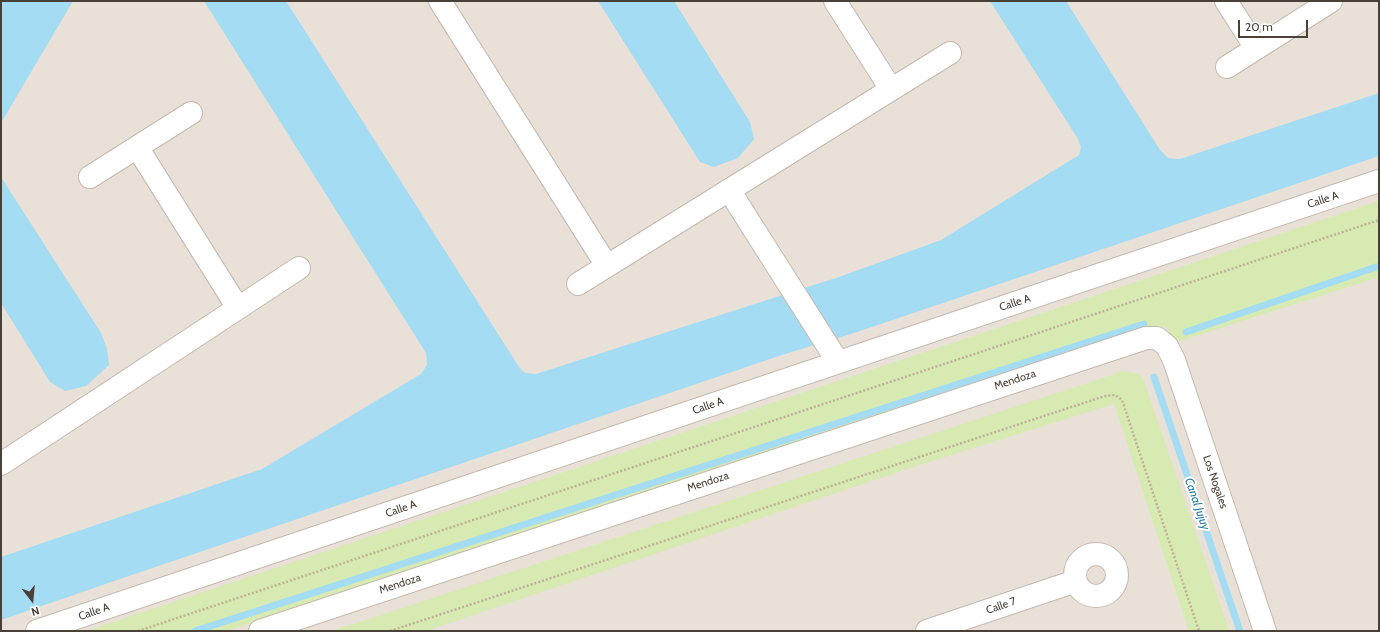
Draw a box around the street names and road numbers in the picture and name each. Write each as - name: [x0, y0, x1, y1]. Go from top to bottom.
- street label: Calle A: [1306, 189, 1340, 211]
- street label: Calle A: [998, 292, 1032, 314]
- street label: Mendoza: [992, 367, 1038, 393]
- street label: Calle A: [691, 395, 725, 417]
- street label: Los Nogales: [1200, 454, 1230, 510]
- street label: Mendoza: [685, 469, 731, 495]
- street label: Calle A: [384, 498, 418, 520]
- street label: Mendoza: [377, 571, 423, 597]
- street label: Calle 7: [984, 595, 1018, 617]
- street label: Calle A: [77, 601, 111, 623]

